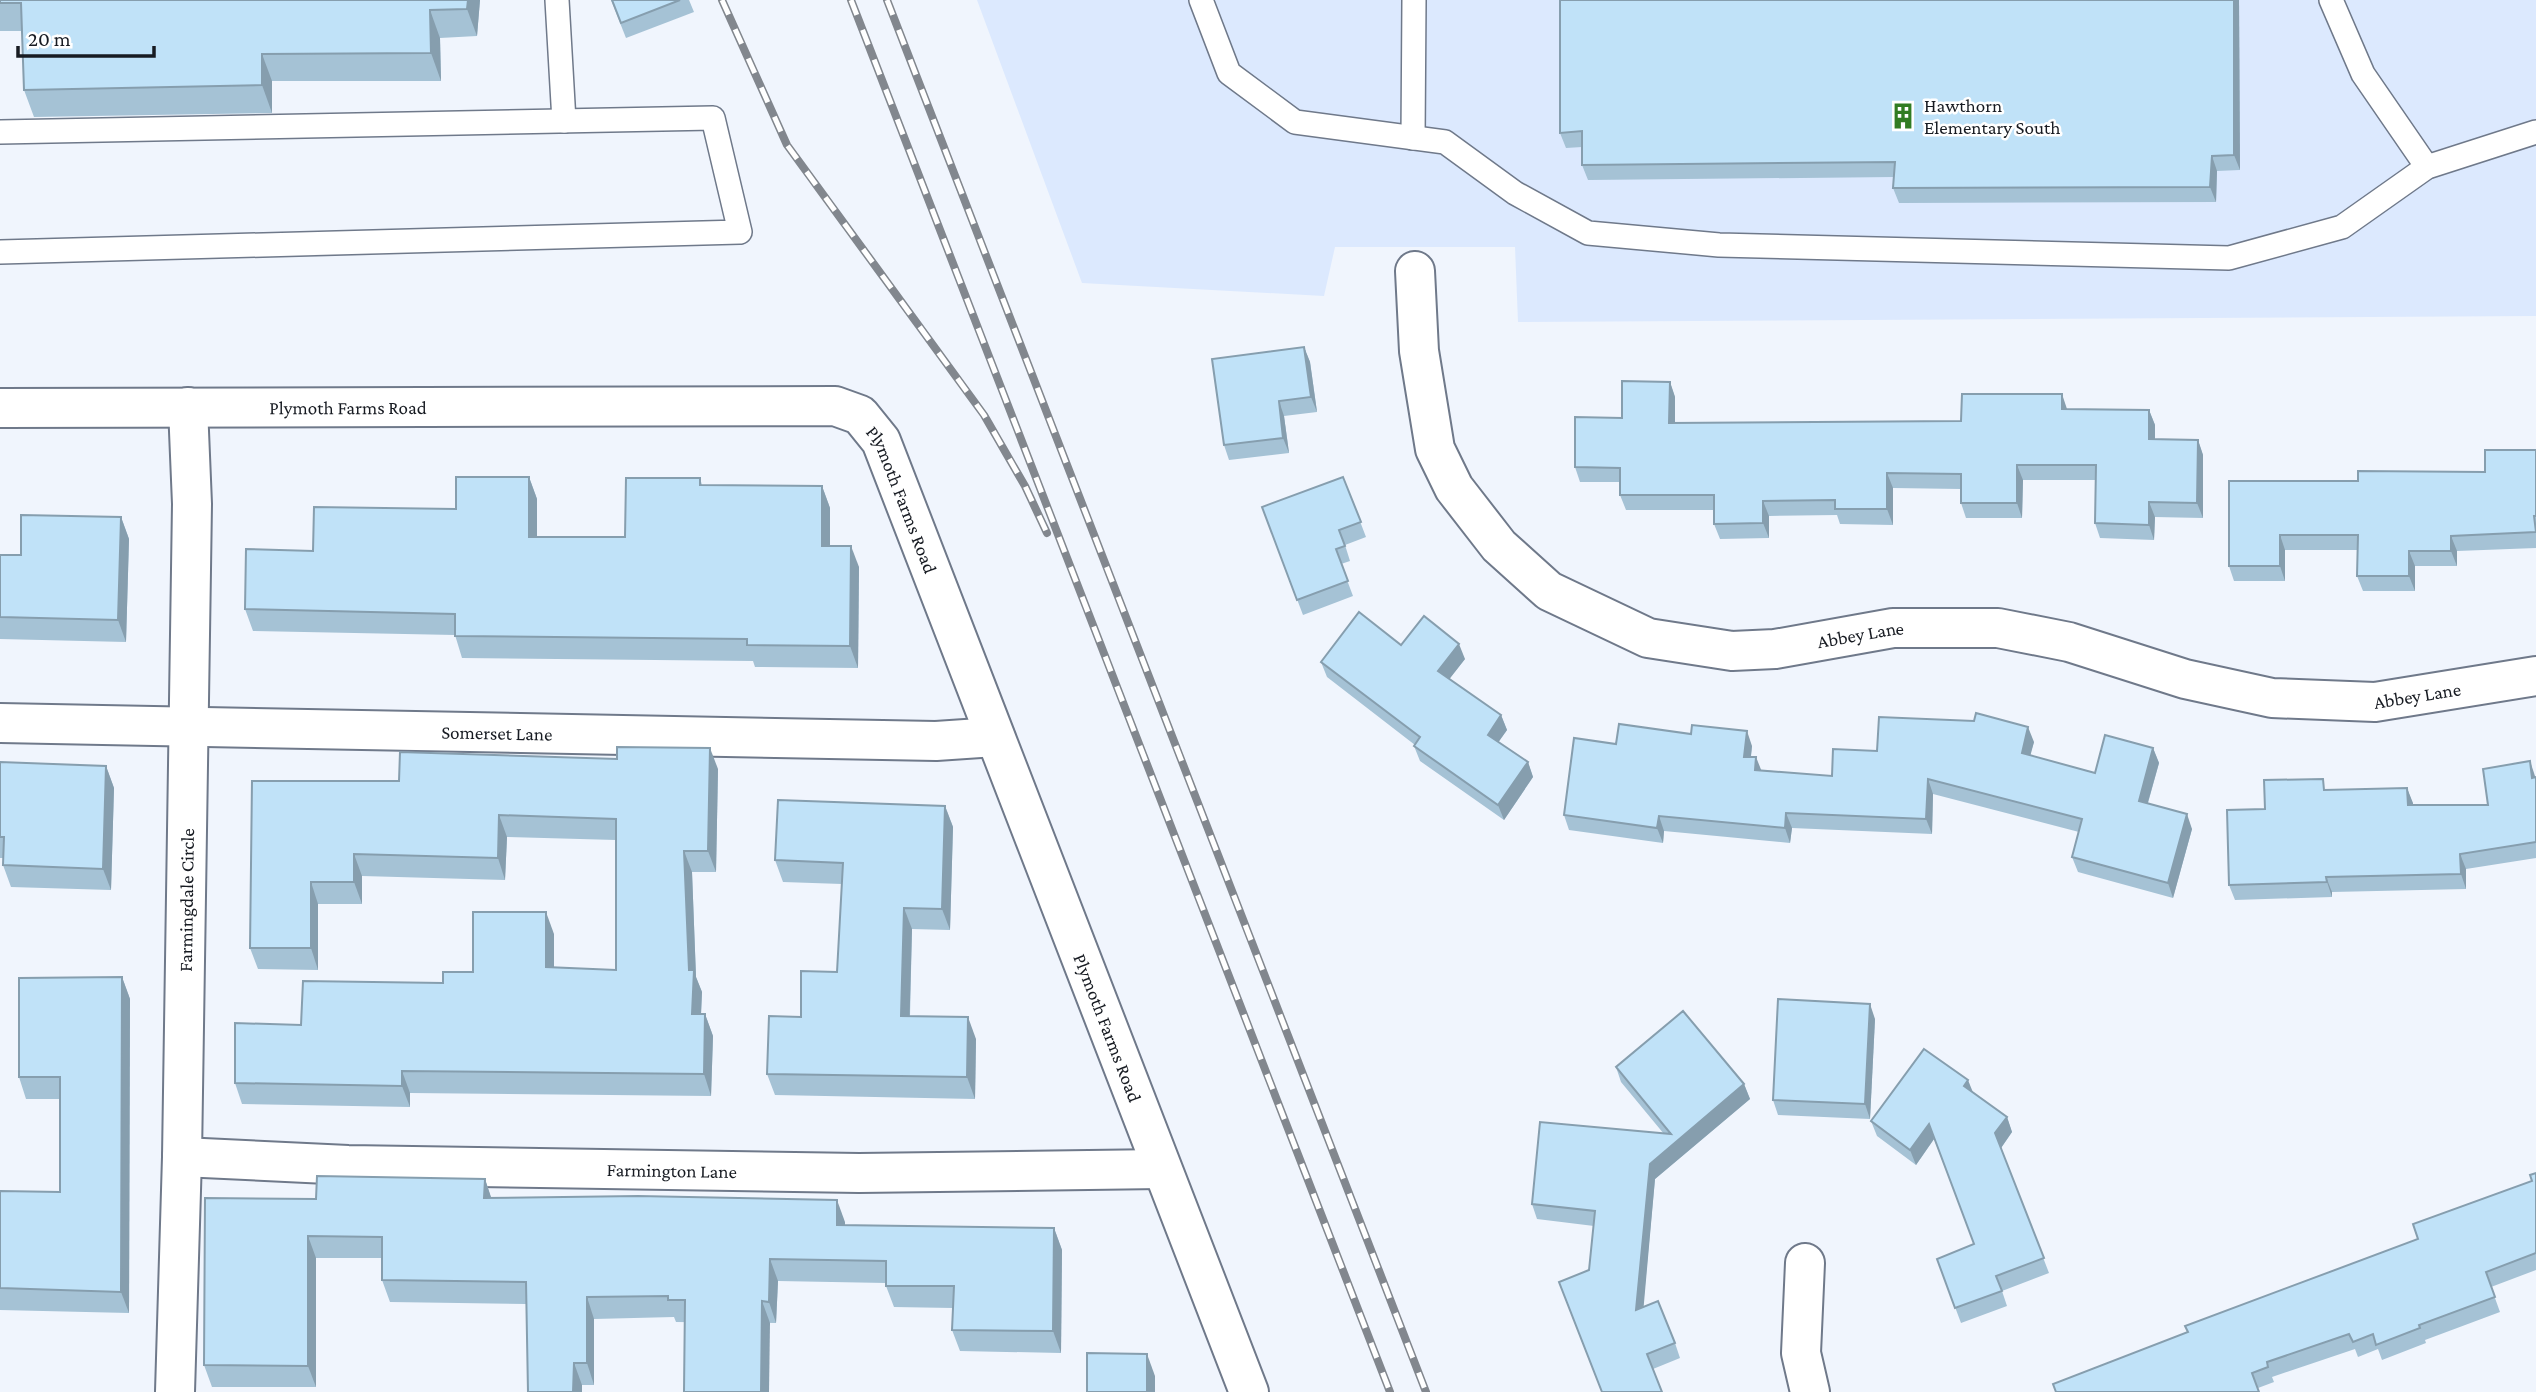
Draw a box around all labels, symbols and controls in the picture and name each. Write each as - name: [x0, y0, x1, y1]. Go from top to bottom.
- scale bar: [18, 14, 154, 58]
- text: 20 m: [28, 27, 71, 51]
- place label: Hawthorn Elementary South: [1924, 95, 2060, 138]
- building icon: Hawthorn Elementary South: [1888, 101, 1918, 131]
- street label: Plymoth Farms Road: [269, 397, 427, 418]
- street label: Plymoth Farms Road: [862, 422, 941, 576]
- street label: Abbey Lane: [1816, 618, 1904, 652]
- street label: Abbey Lane: [2372, 678, 2462, 713]
- street label: Somerset Lane: [441, 721, 553, 745]
- street label: Farmingdale Circle: [175, 828, 198, 972]
- street label: Plymoth Farms Road: [1069, 951, 1146, 1105]
- street label: Farmington Lane: [606, 1159, 737, 1182]

